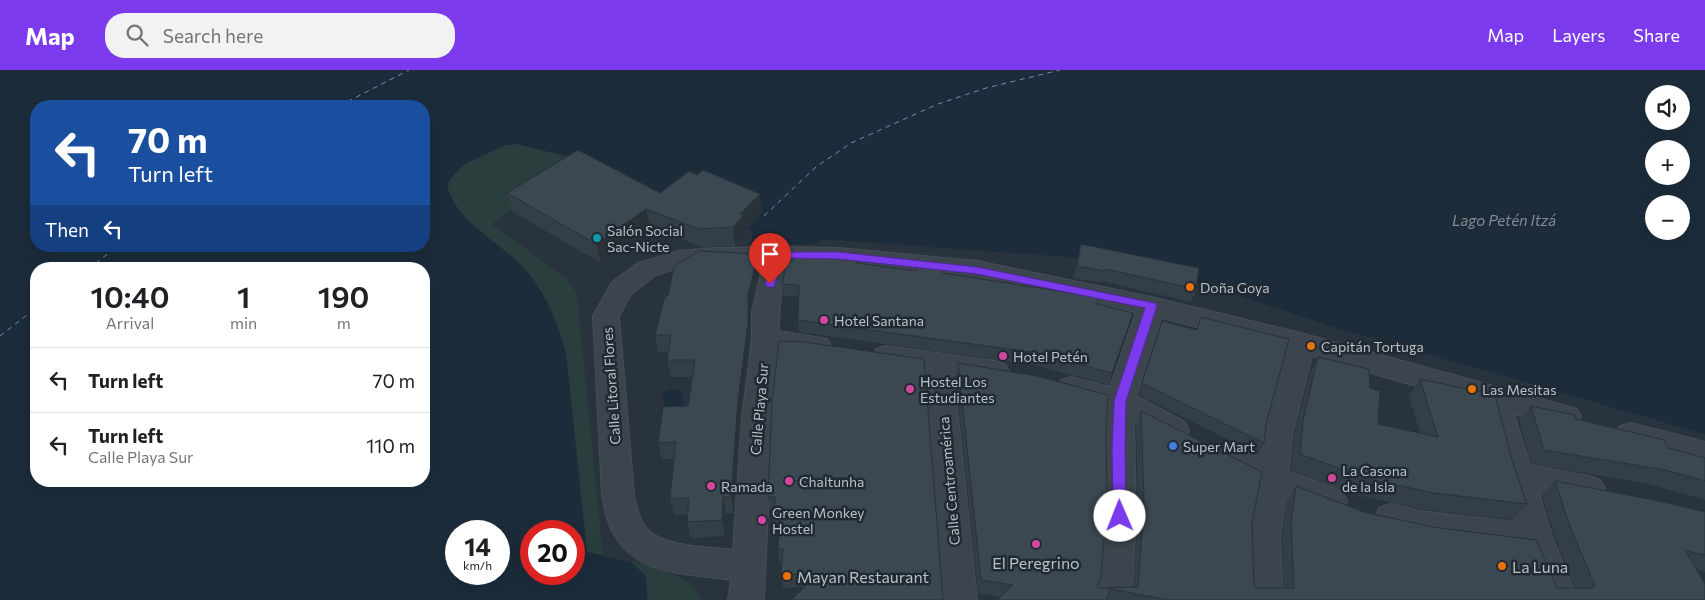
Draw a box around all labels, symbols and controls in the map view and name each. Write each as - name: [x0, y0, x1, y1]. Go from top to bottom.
- search box: [105, 13, 455, 58]
- text: Map: [25, 21, 75, 50]
- icon: search: [123, 21, 151, 49]
- text: Search here: [163, 24, 263, 47]
- text: Map: [1487, 24, 1524, 46]
- text: Layers: [1552, 24, 1605, 46]
- text: Share: [1633, 24, 1680, 46]
- map controls: [1645, 85, 1690, 240]
- button: sound: [1645, 85, 1690, 130]
- text: 70 m: [128, 117, 208, 160]
- icon: left: [45, 120, 110, 185]
- button: +: [1645, 140, 1690, 185]
- text: Turn left: [128, 160, 213, 187]
- button: −: [1645, 195, 1690, 240]
- water label: Lago Petén Itzá: [1452, 211, 1556, 229]
- icon: left: [99, 215, 127, 243]
- text: Then: [45, 218, 89, 241]
- place label: Salón Social Sac-Nicte: [607, 222, 683, 255]
- marker: Salón Social Sac-Nicte: [591, 232, 603, 244]
- pin: [749, 233, 791, 284]
- icon: arrive: [756, 240, 784, 268]
- text: 10:40: [91, 277, 169, 314]
- text: 1: [237, 277, 250, 314]
- text: 190: [318, 277, 369, 314]
- place label: Doña Goya: [1200, 279, 1270, 296]
- marker: Doña Goya: [1184, 281, 1196, 293]
- place label: Hotel Santana: [834, 312, 924, 329]
- text: Arrival: [106, 313, 154, 332]
- text: min: [230, 313, 257, 332]
- text: m: [337, 313, 351, 332]
- marker: Hotel Santana: [818, 314, 830, 326]
- street label: Calle Litoral Flores: [598, 327, 624, 445]
- place label: Capitán Tortuga: [1321, 338, 1424, 355]
- marker: Capitán Tortuga: [1305, 340, 1317, 352]
- place label: Hotel Petén: [1013, 348, 1088, 365]
- marker: Hotel Petén: [997, 350, 1009, 362]
- street label: Calle Playa Sur: [747, 362, 772, 456]
- icon: left: [45, 366, 73, 394]
- text: Turn left: [88, 369, 163, 392]
- text: 70 m: [372, 369, 415, 392]
- place label: Hostel Los Estudiantes: [920, 373, 995, 406]
- place label: Las Mesitas: [1482, 381, 1557, 398]
- marker: Hostel Los Estudiantes: [904, 383, 916, 395]
- marker: Las Mesitas: [1466, 383, 1478, 395]
- street label: Calle Centroamérica: [935, 416, 963, 546]
- text: Turn left: [88, 424, 163, 447]
- icon: left: [45, 431, 73, 459]
- text: 110 m: [366, 434, 415, 457]
- place label: Super Mart: [1183, 438, 1255, 455]
- marker: Super Mart: [1167, 440, 1179, 452]
- text: Calle Playa Sur: [88, 447, 194, 466]
- place label: La Casona de la Isla: [1342, 462, 1407, 495]
- marker: La Casona de la Isla: [1326, 472, 1338, 484]
- place label: Chaltunha: [799, 473, 864, 490]
- marker: Chaltunha: [783, 475, 795, 487]
- place label: Ramada: [721, 478, 773, 495]
- marker: Ramada: [705, 480, 717, 492]
- position arrow: [1093, 489, 1145, 541]
- place label: Green Monkey Hostel: [772, 504, 865, 537]
- marker: Green Monkey Hostel: [756, 514, 768, 526]
- speed limit sign: 20: [520, 520, 585, 585]
- text: 14: [464, 531, 491, 561]
- marker: El Peregrino: [1030, 538, 1042, 550]
- place label: El Peregrino: [992, 553, 1080, 572]
- place label: La Luna: [1512, 557, 1568, 576]
- text: km/h: [463, 558, 492, 572]
- marker: La Luna: [1496, 560, 1508, 572]
- place label: Mayan Restaurant: [797, 567, 930, 586]
- marker: Mayan Restaurant: [781, 570, 793, 582]

